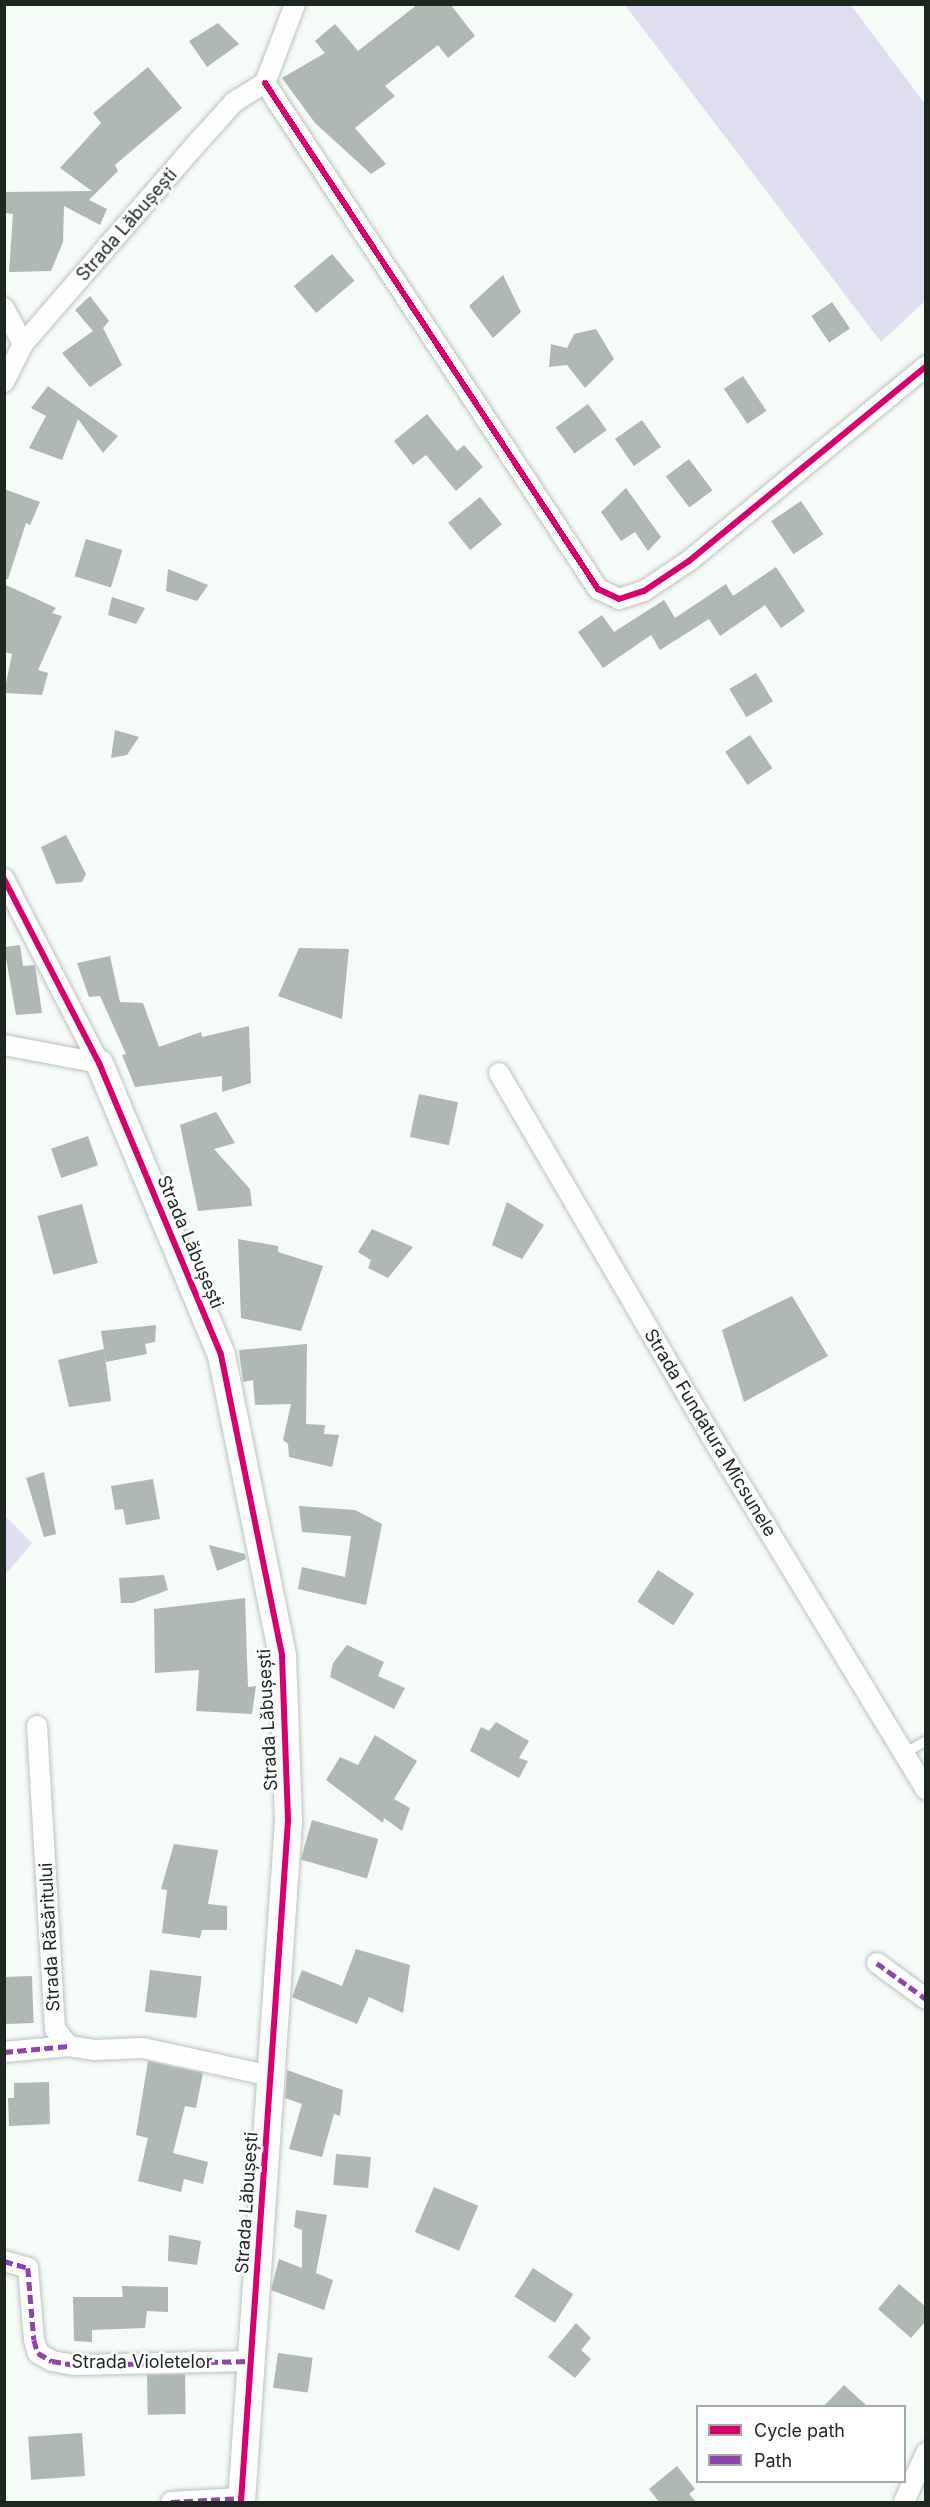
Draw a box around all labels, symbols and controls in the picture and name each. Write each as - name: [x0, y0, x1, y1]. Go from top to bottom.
- street label: Strada Lăbușești: [72, 164, 182, 286]
- street label: Strada Lăbușești: [152, 1172, 228, 1312]
- street label: Strada Fundatura Micsunele: [639, 1325, 781, 1541]
- street label: Strada Lăbușești: [253, 1648, 283, 1792]
- street label: Strada Răsăritului: [35, 1862, 65, 2012]
- street label: Strada Lăbușești: [231, 2131, 263, 2275]
- street label: Strada Violetelor: [71, 2351, 213, 2373]
- legend: [696, 2405, 906, 2483]
- text: Cycle path: [754, 2420, 845, 2441]
- text: Path: [754, 2450, 792, 2471]

